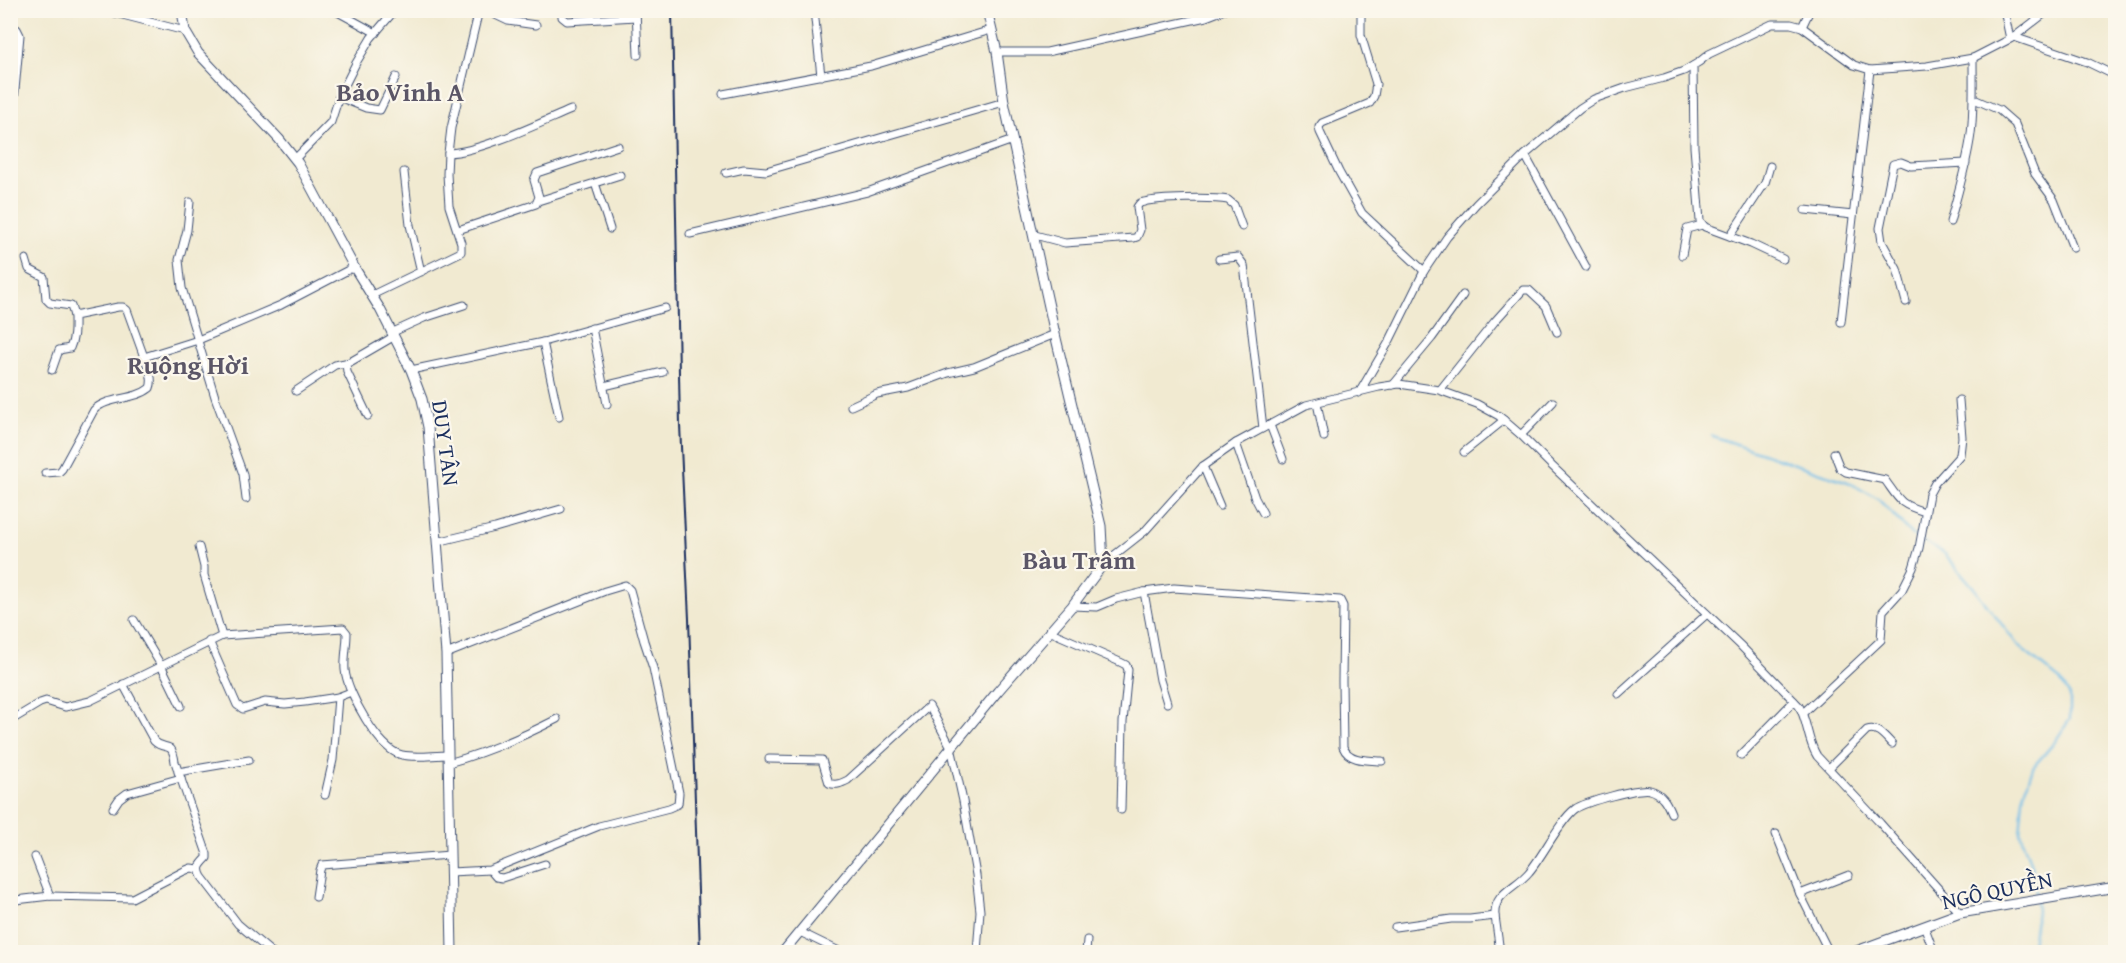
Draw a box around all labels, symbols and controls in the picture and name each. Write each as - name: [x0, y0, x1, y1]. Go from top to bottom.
- district label: Bảo Vinh A: [336, 72, 464, 111]
- district label: Ruộng Hời: [127, 345, 249, 384]
- street label: DUY TÂN: [424, 398, 468, 488]
- district label: Bàu Trâm: [1023, 540, 1136, 579]
- street label: NGÔ QUYỀN: [1939, 863, 2055, 917]

